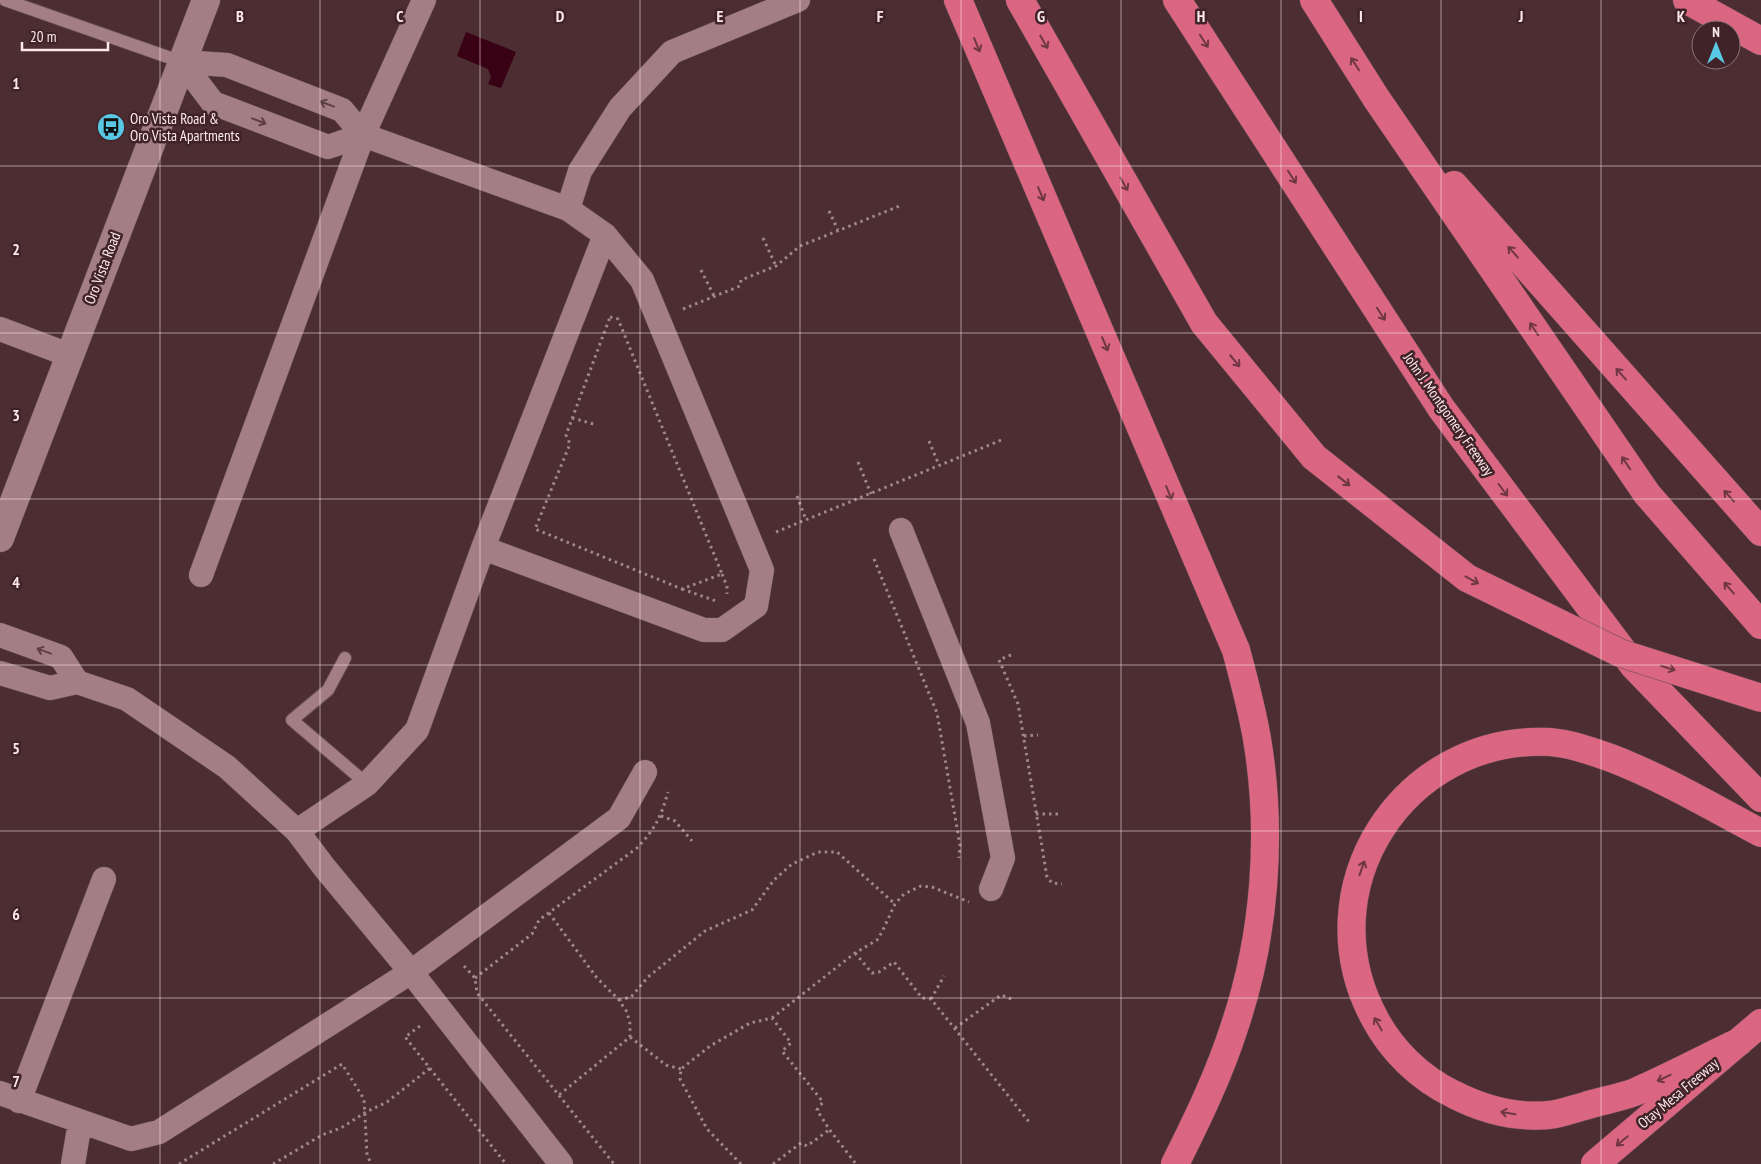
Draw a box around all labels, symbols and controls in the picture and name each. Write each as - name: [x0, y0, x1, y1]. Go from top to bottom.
- text: B: [236, 6, 244, 26]
- text: C: [396, 6, 404, 26]
- text: D: [556, 6, 565, 26]
- text: E: [717, 6, 724, 26]
- text: F: [877, 6, 884, 26]
- text: G: [1037, 6, 1045, 26]
- text: H: [1197, 6, 1205, 26]
- text: I: [1359, 6, 1363, 26]
- text: J: [1518, 6, 1523, 26]
- text: K: [1677, 6, 1686, 26]
- scale bar: [22, 20, 109, 52]
- north arrow: [1691, 20, 1741, 70]
- text: N: [1712, 23, 1720, 41]
- text: 20 m: [30, 27, 56, 46]
- one-way arrow: [1198, 34, 1209, 48]
- one-way arrow: [1039, 35, 1049, 50]
- one-way arrow: [973, 37, 983, 52]
- one-way arrow: [1350, 57, 1360, 71]
- text: 1: [12, 73, 20, 93]
- one-way arrow: [320, 99, 335, 108]
- place label: Oro Vista Road & Oro Vista Apartments: [130, 109, 240, 145]
- bus stop icon: Oro Vista Road & Oro Vista Apartments: [96, 112, 126, 142]
- one-way arrow: [251, 117, 267, 126]
- one-way arrow: [1287, 170, 1297, 184]
- one-way arrow: [1120, 176, 1130, 190]
- one-way arrow: [1037, 186, 1047, 201]
- street label: Oro Vista Road: [80, 229, 124, 307]
- text: 2: [12, 239, 20, 259]
- one-way arrow: [1508, 246, 1519, 259]
- one-way arrow: [1376, 306, 1386, 320]
- one-way arrow: [1529, 322, 1539, 336]
- one-way arrow: [1101, 336, 1111, 351]
- street label: John J. Montgomery Freeway: [1399, 348, 1499, 480]
- one-way arrow: [1229, 354, 1240, 367]
- one-way arrow: [1615, 368, 1627, 381]
- text: 3: [12, 405, 20, 425]
- one-way arrow: [1621, 456, 1631, 470]
- one-way arrow: [1337, 475, 1350, 486]
- one-way arrow: [1498, 483, 1508, 497]
- one-way arrow: [1165, 485, 1175, 500]
- one-way arrow: [1723, 489, 1734, 502]
- text: 4: [12, 572, 20, 592]
- one-way arrow: [1464, 576, 1479, 585]
- one-way arrow: [1723, 582, 1735, 595]
- one-way arrow: [37, 646, 53, 655]
- one-way arrow: [1659, 664, 1675, 673]
- text: 5: [12, 738, 20, 758]
- one-way arrow: [1358, 861, 1367, 876]
- text: 6: [12, 904, 20, 924]
- one-way arrow: [1373, 1017, 1383, 1032]
- street label: Otay Mesa Freeway: [1634, 1053, 1723, 1132]
- text: 7: [12, 1071, 20, 1091]
- one-way arrow: [1657, 1074, 1672, 1083]
- one-way arrow: [1500, 1107, 1516, 1117]
- one-way arrow: [1616, 1135, 1629, 1146]

